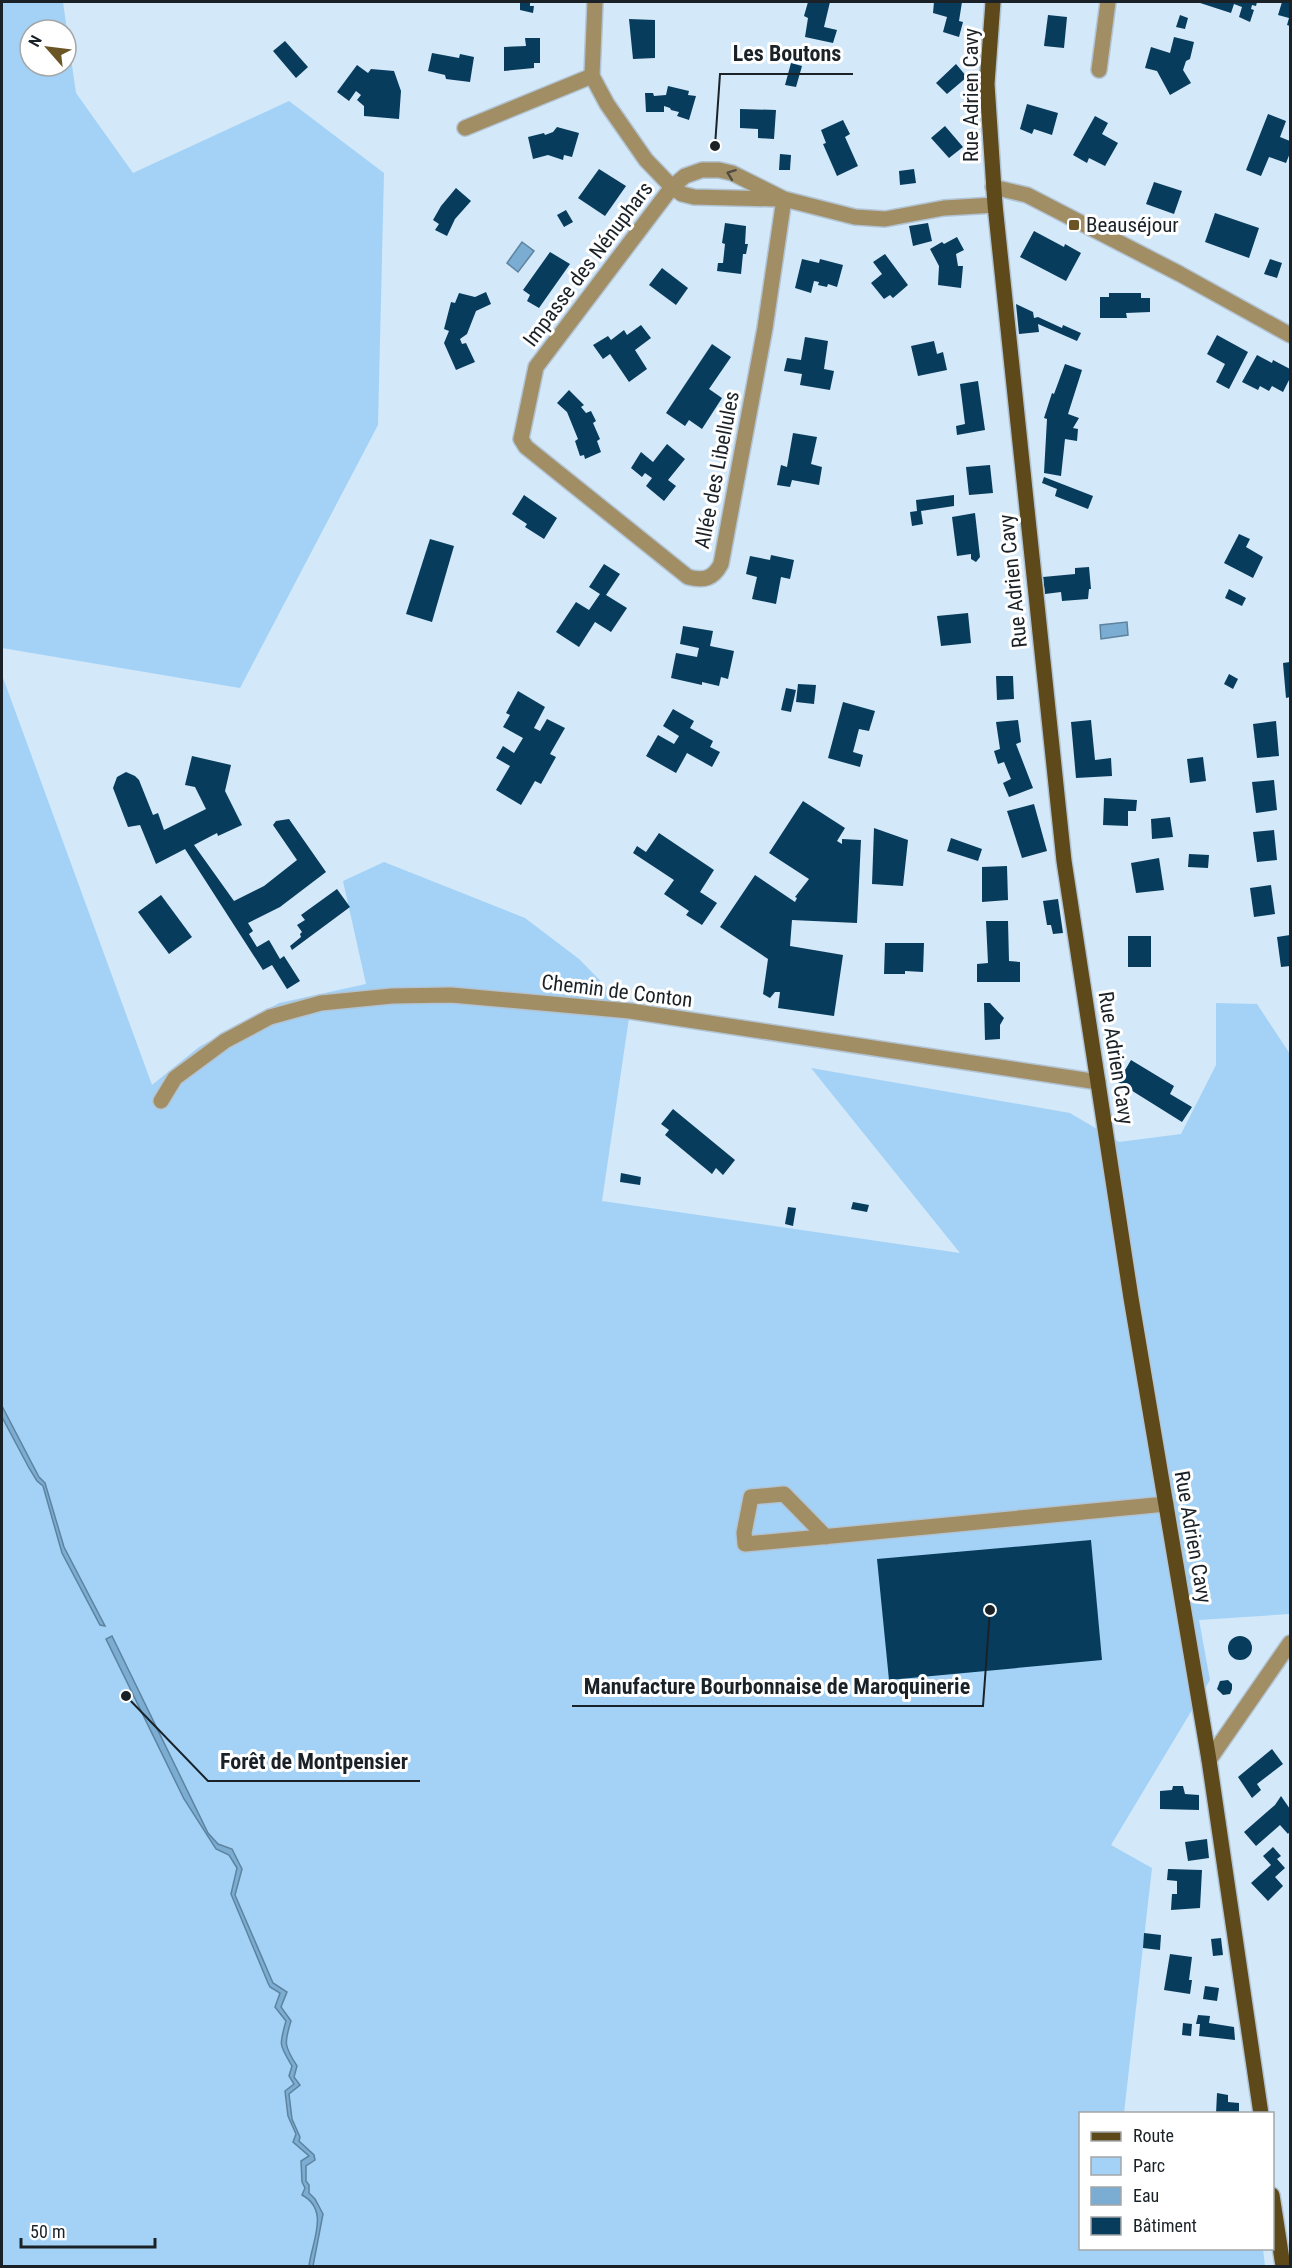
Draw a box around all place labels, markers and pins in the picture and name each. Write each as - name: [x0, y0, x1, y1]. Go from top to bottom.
- callout: Les Boutons: [720, 34, 853, 74]
- place label: Beauséjour: [1086, 213, 1179, 237]
- marker: Beauséjour: [1067, 218, 1081, 232]
- callout: Manufacture Bourbonnaise de Maroquinerie: [572, 1666, 983, 1706]
- callout: Forêt de Montpensier: [208, 1741, 420, 1781]

